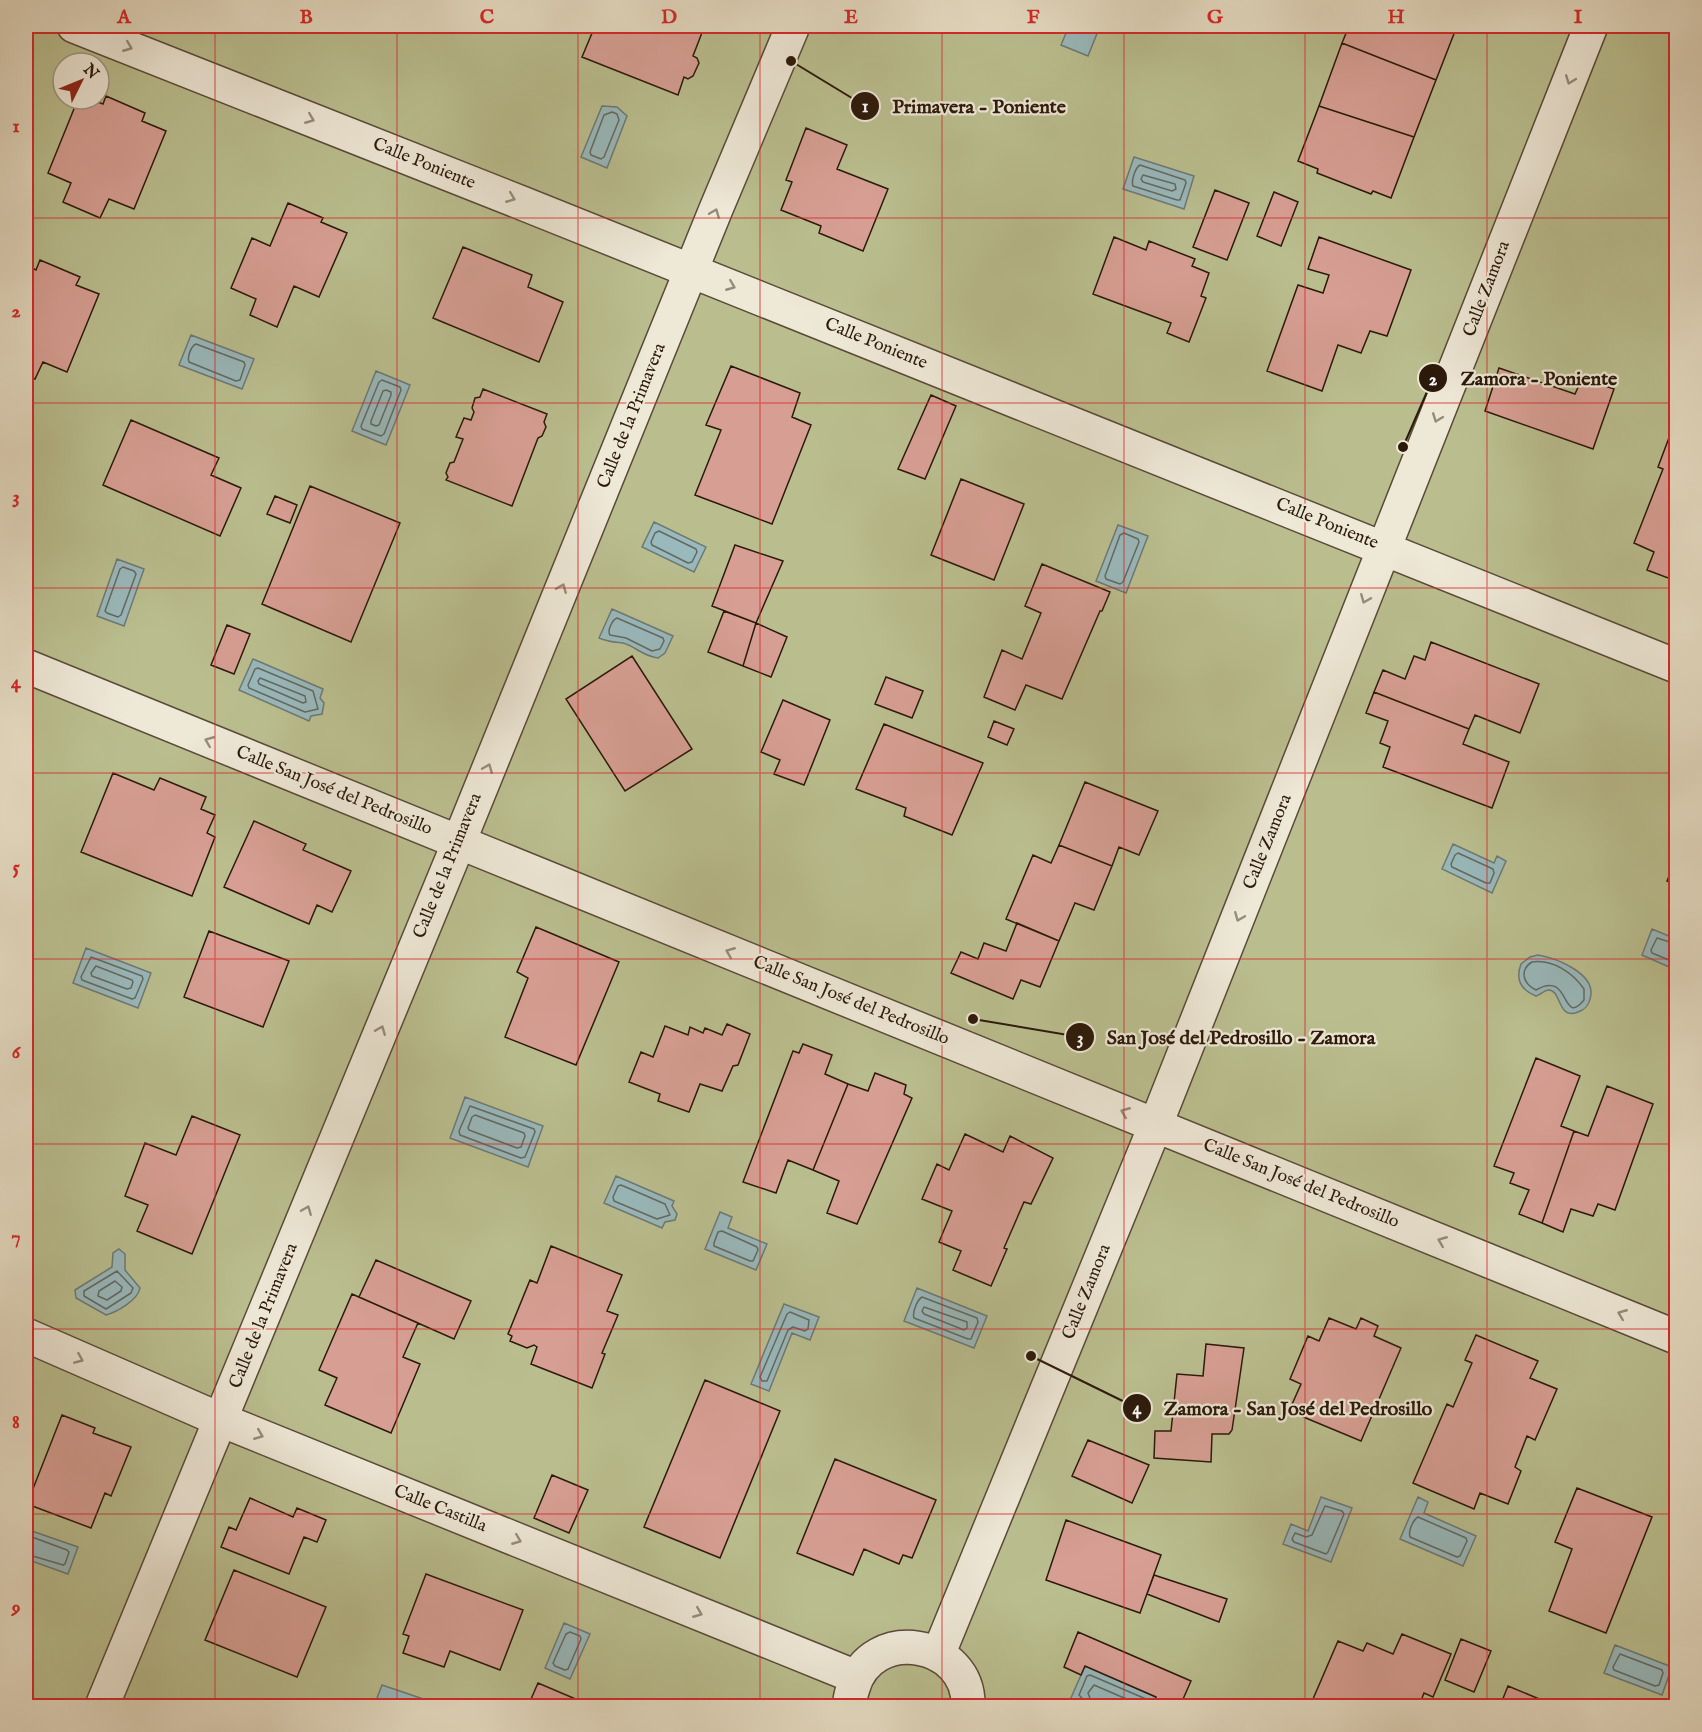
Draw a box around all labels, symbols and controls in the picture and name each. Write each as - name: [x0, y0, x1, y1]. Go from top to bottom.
- text: A: [116, 5, 132, 30]
- text: B: [299, 5, 313, 30]
- text: C: [480, 5, 494, 30]
- text: D: [661, 5, 677, 30]
- text: E: [844, 5, 858, 30]
- text: F: [1027, 5, 1040, 30]
- text: G: [1207, 5, 1224, 30]
- text: H: [1387, 5, 1405, 30]
- text: I: [1574, 5, 1583, 30]
- one-way arrow: [122, 40, 133, 52]
- north arrow: [51, 51, 111, 111]
- text: N: [78, 60, 103, 84]
- one-way arrow: [1564, 74, 1577, 85]
- callout: Primavera - Poniente: [850, 87, 1077, 125]
- text: Primavera - Poniente: [892, 95, 1067, 120]
- text: 1: [862, 96, 869, 119]
- one-way arrow: [303, 112, 314, 124]
- text: 1: [12, 114, 20, 139]
- street label: Calle Poniente: [369, 133, 479, 195]
- one-way arrow: [504, 191, 515, 203]
- one-way arrow: [708, 208, 720, 219]
- street label: Calle Zamora: [1458, 238, 1516, 340]
- one-way arrow: [725, 279, 736, 291]
- text: 2: [11, 299, 21, 324]
- street label: Calle Poniente: [821, 313, 931, 375]
- street label: Calle de la Primavera: [592, 340, 672, 492]
- callout: Zamora - Poniente: [1418, 359, 1629, 397]
- text: Zamora - Poniente: [1461, 367, 1618, 392]
- text: 2: [1429, 369, 1438, 392]
- one-way arrow: [1432, 412, 1444, 423]
- text: 3: [12, 485, 20, 510]
- street label: Calle Poniente: [1272, 493, 1382, 555]
- one-way arrow: [555, 583, 567, 594]
- one-way arrow: [1360, 593, 1372, 604]
- text: 4: [11, 670, 22, 695]
- one-way arrow: [205, 736, 216, 748]
- street label: Calle San José del Pedrosillo: [232, 741, 436, 841]
- one-way arrow: [481, 764, 493, 775]
- street label: Calle de la Primavera: [408, 790, 488, 942]
- street label: Calle Zamora: [1238, 791, 1298, 893]
- text: 5: [12, 855, 20, 880]
- one-way arrow: [1233, 911, 1246, 922]
- one-way arrow: [725, 947, 736, 959]
- street label: Calle San José del Pedrosillo: [749, 951, 953, 1051]
- callout: San José del Pedrosillo - Zamora: [1065, 1018, 1387, 1056]
- one-way arrow: [374, 1025, 386, 1036]
- text: San José del Pedrosillo - Zamora: [1107, 1026, 1376, 1051]
- text: 3: [1077, 1028, 1083, 1051]
- text: 6: [12, 1040, 22, 1065]
- one-way arrow: [1120, 1106, 1131, 1119]
- street label: Calle San José del Pedrosillo: [1199, 1134, 1403, 1234]
- one-way arrow: [300, 1206, 312, 1217]
- text: 7: [11, 1225, 21, 1250]
- one-way arrow: [1437, 1236, 1448, 1248]
- street label: Calle de la Primavera: [224, 1240, 304, 1392]
- street label: Calle Zamora: [1057, 1241, 1117, 1343]
- one-way arrow: [1618, 1309, 1628, 1322]
- one-way arrow: [73, 1351, 84, 1363]
- callout: Zamora - San José del Pedrosillo: [1122, 1389, 1445, 1427]
- text: Zamora - San José del Pedrosillo: [1164, 1397, 1433, 1422]
- text: 4: [1133, 1398, 1143, 1421]
- text: 8: [12, 1410, 20, 1435]
- one-way arrow: [252, 1428, 263, 1440]
- street label: Calle Castilla: [390, 1480, 490, 1538]
- one-way arrow: [511, 1533, 522, 1545]
- text: 9: [11, 1595, 21, 1620]
- one-way arrow: [692, 1606, 703, 1618]

